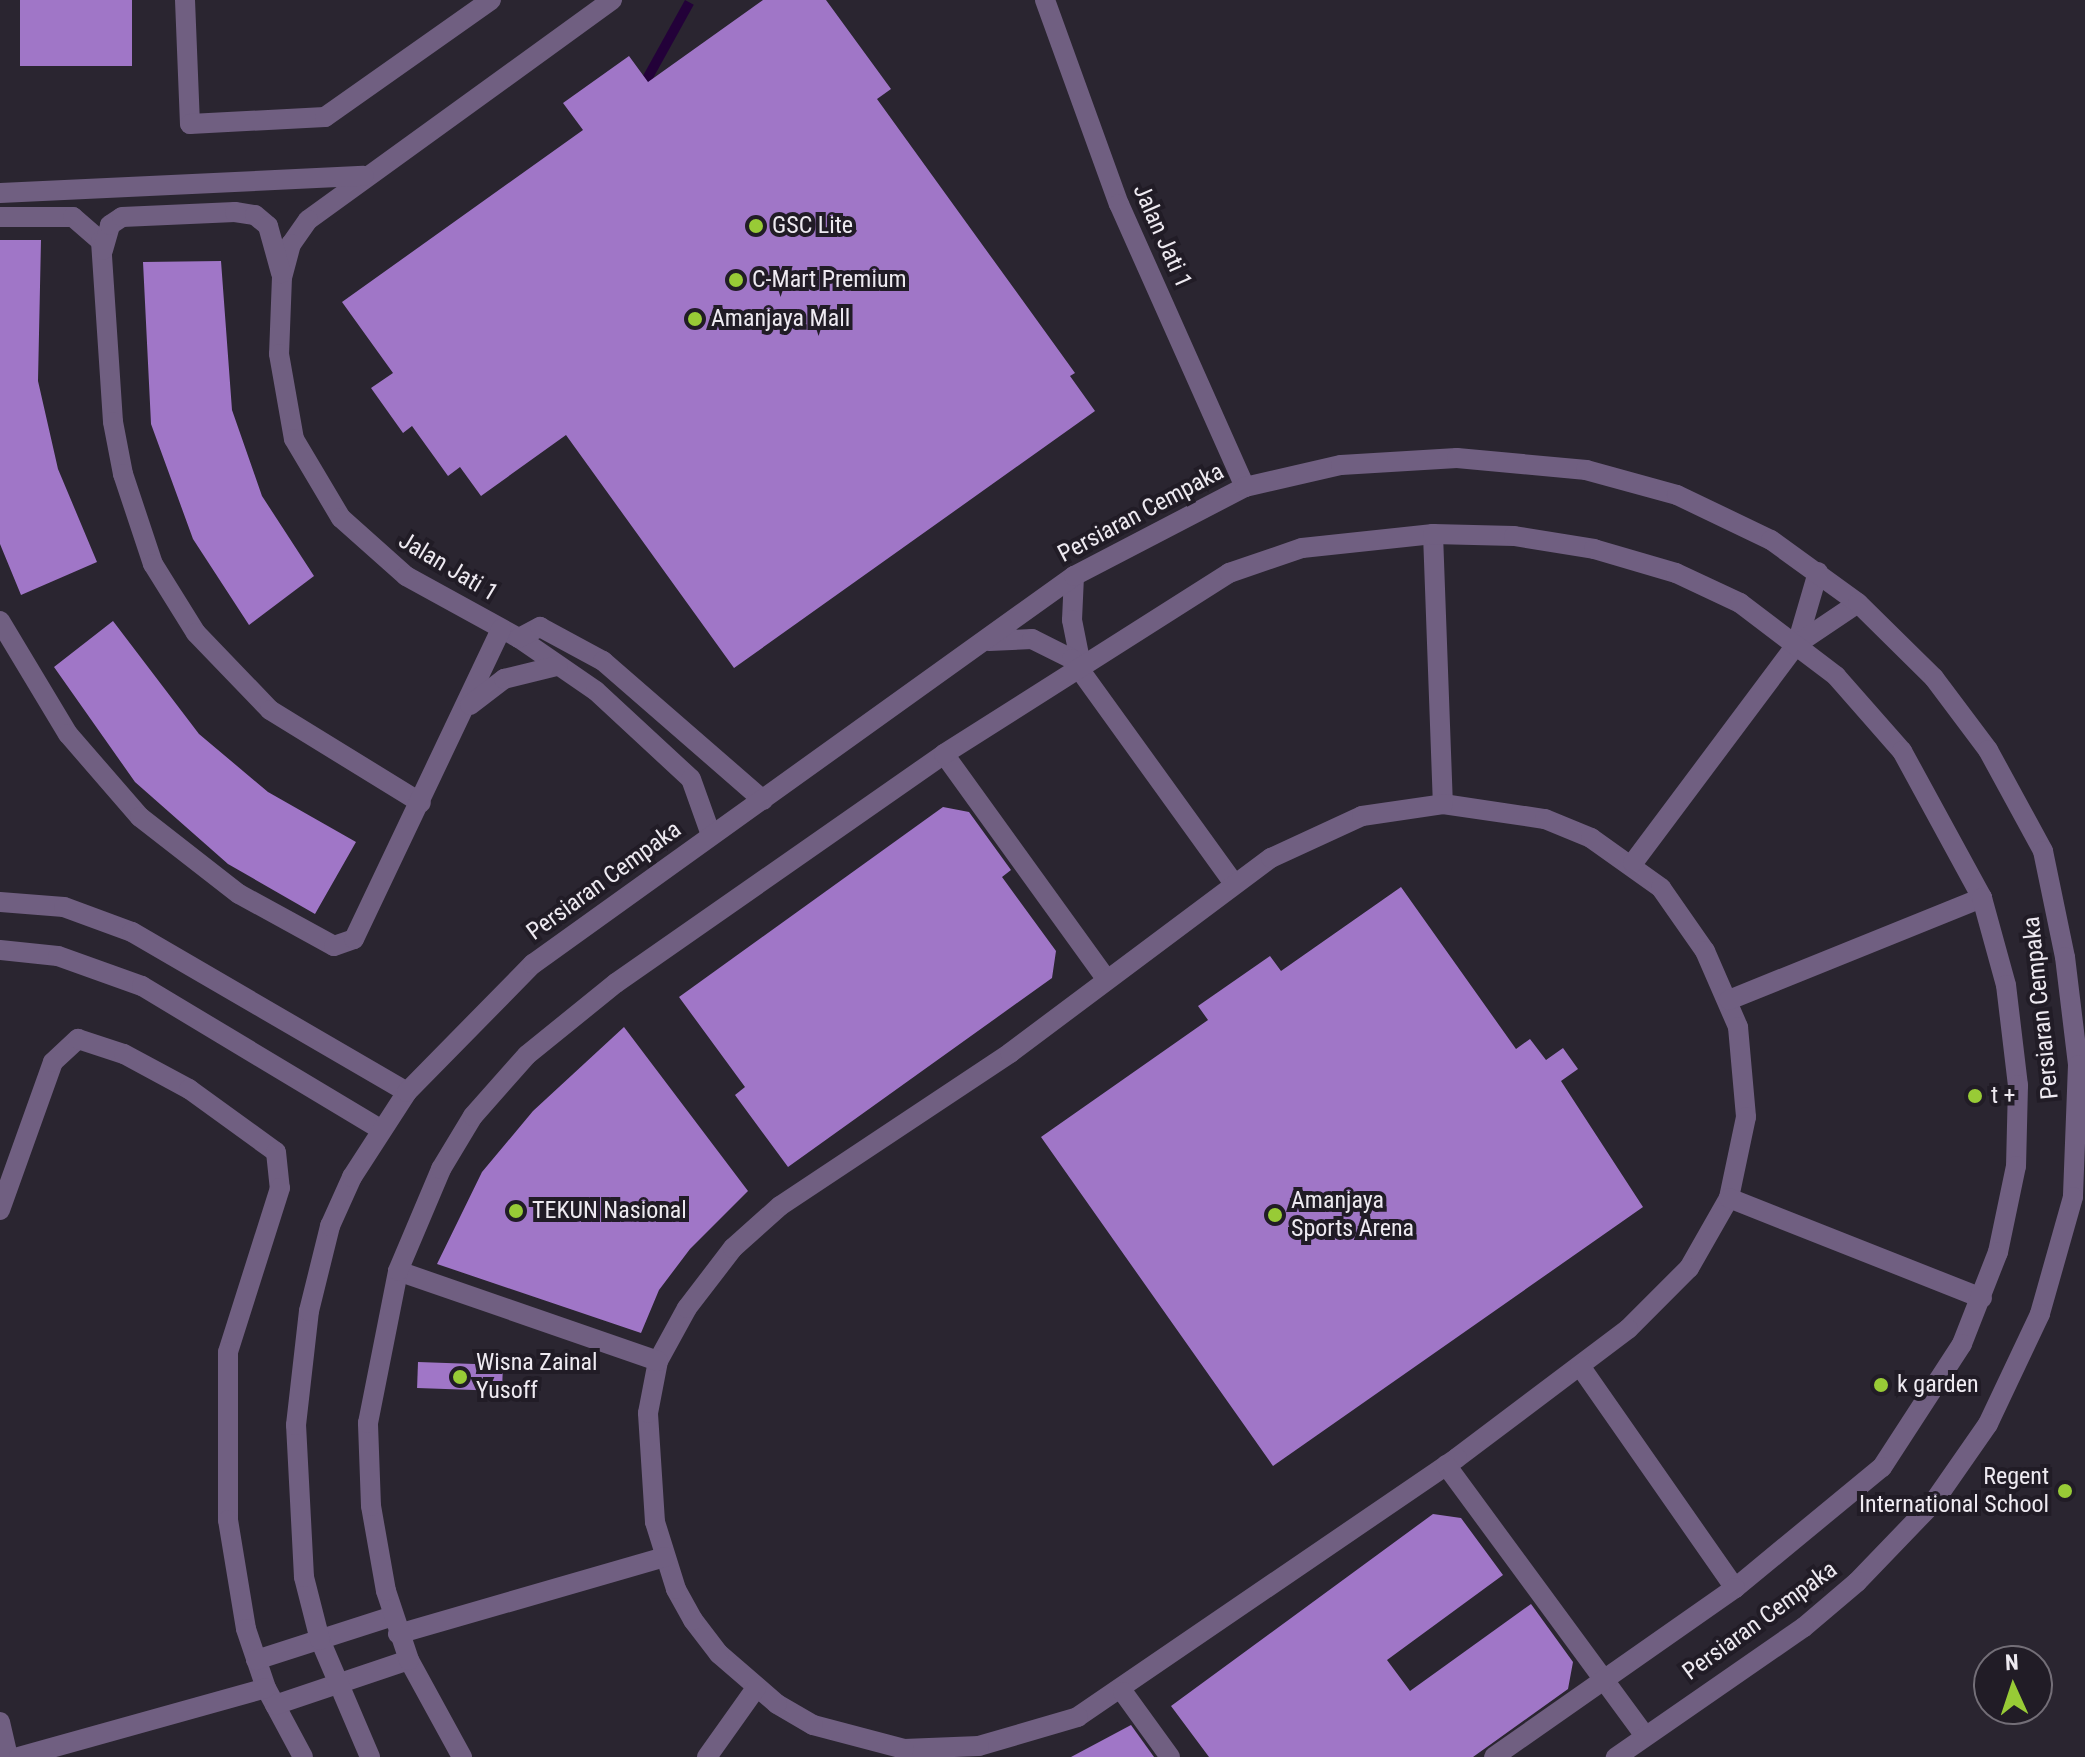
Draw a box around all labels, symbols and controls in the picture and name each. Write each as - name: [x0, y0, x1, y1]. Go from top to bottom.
- street label: Jalan Jati 1: [1126, 180, 1198, 292]
- place label: GSC Lite: [772, 212, 853, 240]
- marker: GSC Lite: [747, 217, 765, 235]
- place label: C-Mart Premium: [752, 266, 907, 294]
- marker: C-Mart Premium: [727, 271, 745, 289]
- place label: Amanjaya Mall: [711, 305, 850, 333]
- marker: Amanjaya Mall: [686, 310, 704, 328]
- street label: Persiaran Cempaka: [1053, 457, 1229, 569]
- street label: Jalan Jati 1: [393, 526, 503, 608]
- street label: Persiaran Cempaka: [521, 815, 687, 947]
- street label: Persiaran Cempaka: [2017, 915, 2065, 1101]
- place label: t +: [1991, 1082, 2016, 1110]
- marker: t +: [1966, 1087, 1984, 1105]
- place label: Amanjaya Sports Arena: [1291, 1187, 1414, 1243]
- place label: TEKUN Nasional: [532, 1197, 687, 1225]
- marker: TEKUN Nasional: [507, 1202, 525, 1220]
- marker: Amanjaya Sports Arena: [1266, 1206, 1284, 1224]
- place label: Wisna Zainal Yusoff: [476, 1349, 598, 1405]
- marker: Wisna Zainal Yusoff: [451, 1368, 469, 1386]
- place label: k garden: [1897, 1371, 1979, 1399]
- marker: k garden: [1872, 1376, 1890, 1394]
- place label: Regent International School: [1859, 1463, 2049, 1519]
- marker: Regent International School: [2056, 1482, 2074, 1500]
- street label: Persiaran Cempaka: [1677, 1555, 1843, 1687]
- north arrow: [1973, 1645, 2053, 1725]
- text: N: [2004, 1650, 2019, 1675]

